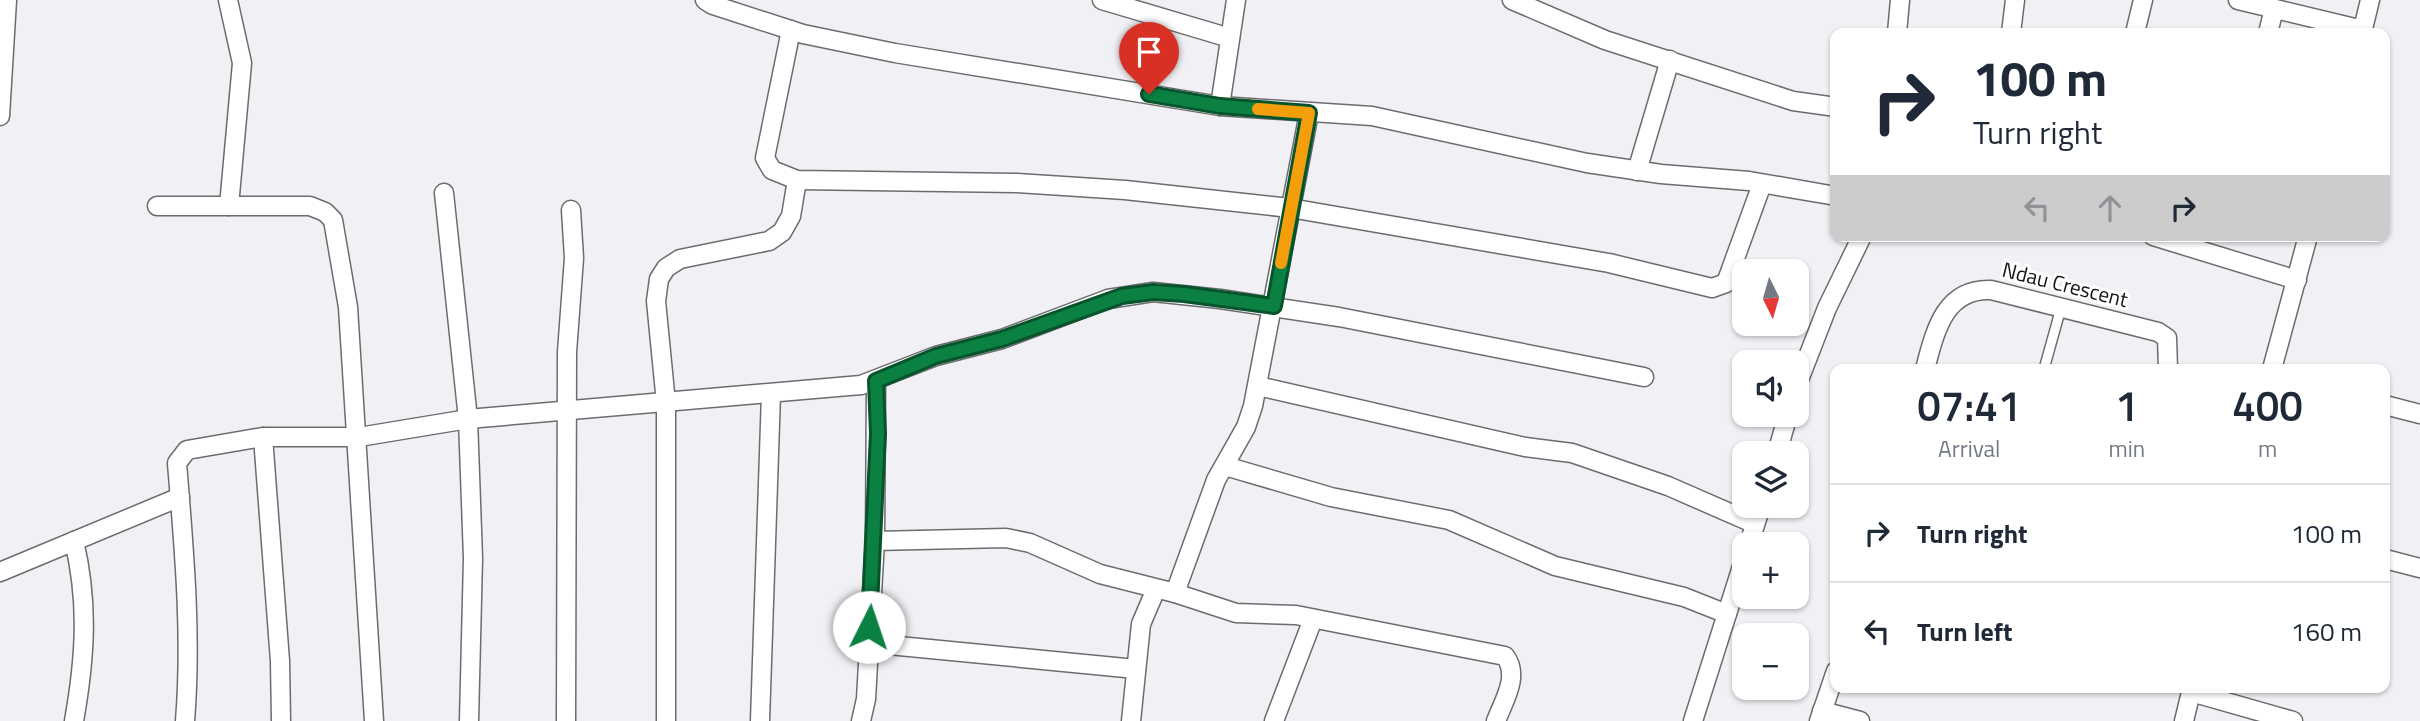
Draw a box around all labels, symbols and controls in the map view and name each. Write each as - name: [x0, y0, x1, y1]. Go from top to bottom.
- pin: [1119, 22, 1179, 94]
- icon: arrive: [1130, 33, 1168, 71]
- text: 100 m: [1973, 40, 2107, 115]
- icon: right: [1858, 56, 1949, 147]
- text: Turn right: [1973, 108, 2102, 156]
- icon: left: [2018, 189, 2056, 227]
- icon: ahead: [2091, 189, 2129, 227]
- icon: right: [2164, 189, 2202, 227]
- street label: Ndau Crescent: [1999, 253, 2132, 315]
- north arrow: [1732, 259, 1810, 336]
- map controls: [1732, 259, 1809, 700]
- button: sound: [1732, 350, 1809, 427]
- text: 07:41: [1917, 373, 2021, 437]
- text: 1: [2115, 373, 2139, 437]
- text: 400: [2232, 373, 2303, 437]
- text: Arrival: [1938, 431, 2000, 466]
- text: min: [2108, 431, 2145, 466]
- text: m: [2258, 431, 2277, 466]
- button: layers: [1732, 441, 1809, 518]
- icon: right: [1858, 514, 1896, 552]
- text: Turn right: [1917, 514, 2028, 553]
- text: 100 m: [2291, 514, 2362, 553]
- button: +: [1732, 532, 1809, 609]
- position arrow: [832, 590, 906, 664]
- icon: left: [1858, 612, 1896, 650]
- text: Turn left: [1917, 612, 2012, 651]
- text: 160 m: [2291, 612, 2362, 651]
- button: −: [1732, 623, 1809, 700]

